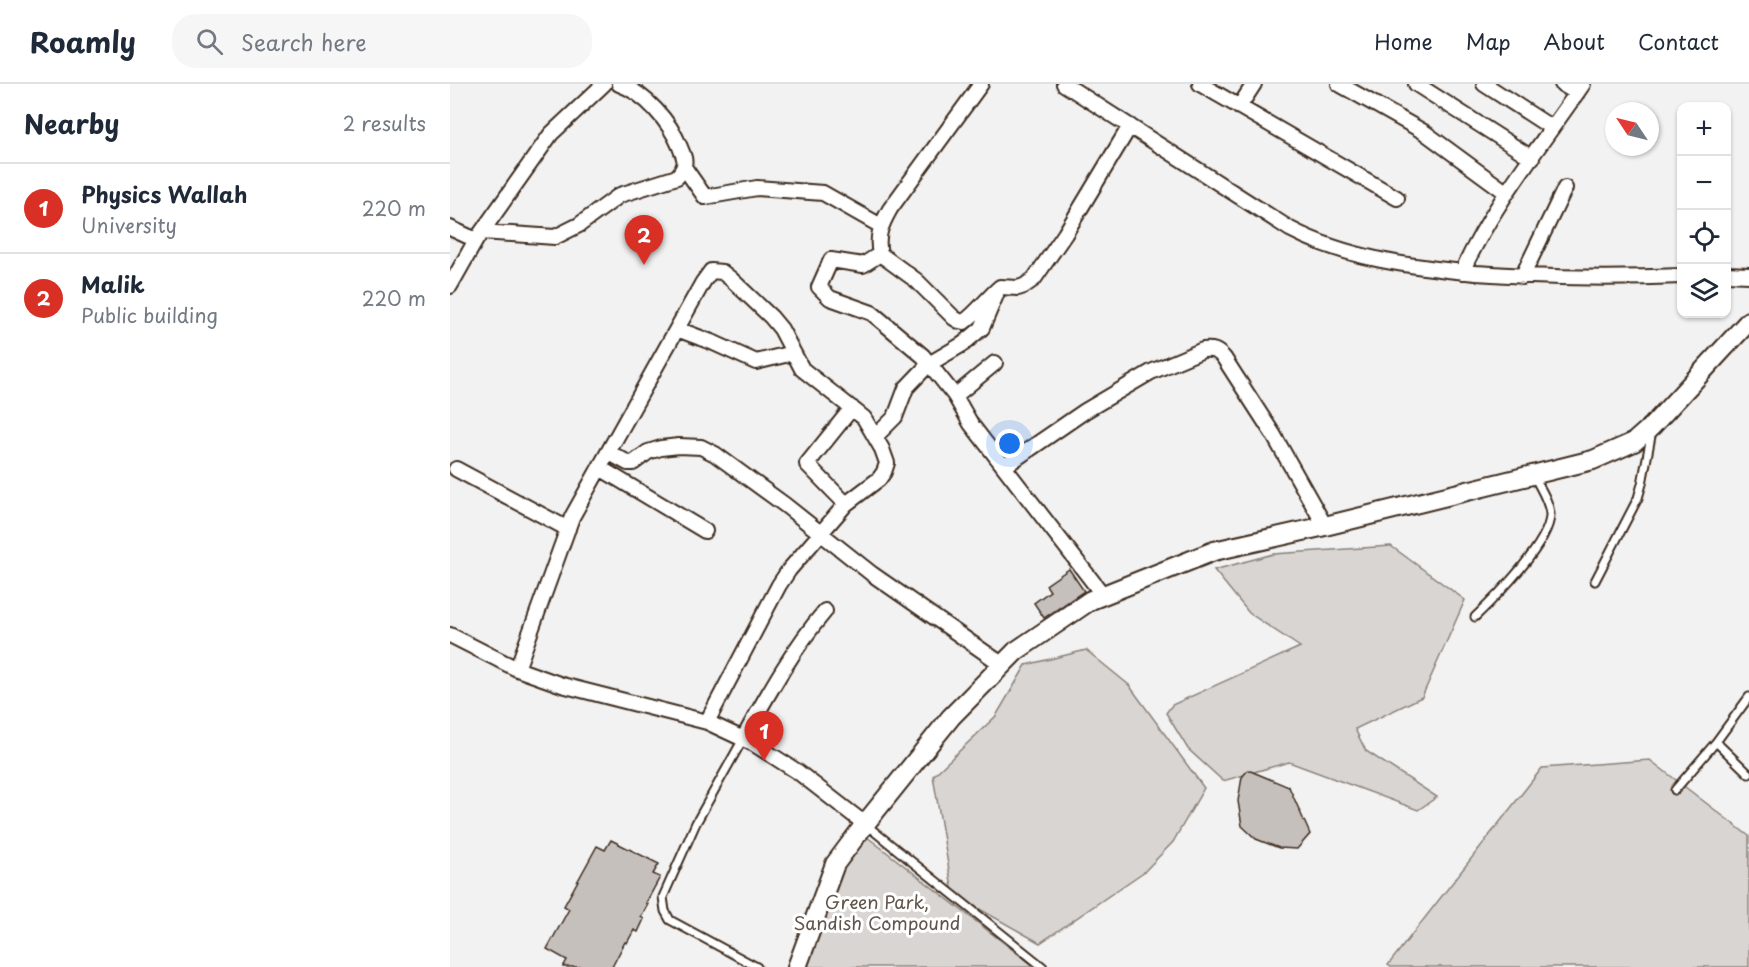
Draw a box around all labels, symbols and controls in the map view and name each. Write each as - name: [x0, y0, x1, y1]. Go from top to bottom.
- search box: [172, 14, 592, 68]
- text: Roamly: [30, 20, 136, 63]
- icon: search: [193, 25, 226, 58]
- text: Search here: [241, 25, 367, 58]
- text: Home: [1374, 25, 1433, 57]
- text: Map: [1466, 25, 1511, 57]
- text: About: [1544, 25, 1605, 57]
- text: Contact: [1638, 25, 1719, 57]
- north arrow: [1605, 102, 1659, 156]
- map controls: [1677, 102, 1731, 318]
- button: +: [1677, 102, 1731, 156]
- text: Nearby: [24, 104, 119, 143]
- text: 2 results: [343, 108, 426, 138]
- button: −: [1677, 156, 1731, 210]
- text: Physics Wallah: [81, 177, 247, 210]
- text: 1: [39, 193, 48, 223]
- text: 220 m: [362, 193, 426, 223]
- text: University: [81, 210, 177, 240]
- button: locate: [1677, 210, 1731, 264]
- pin: 2: [624, 216, 664, 265]
- button: layers: [1677, 264, 1731, 318]
- text: Malik: [81, 267, 145, 300]
- text: 2: [36, 283, 51, 313]
- text: 220 m: [362, 283, 426, 313]
- text: Public building: [81, 300, 218, 330]
- your location: [995, 429, 1024, 458]
- pin: 1: [744, 712, 784, 761]
- park label: Green Park, Sandish Compound: [794, 888, 960, 936]

